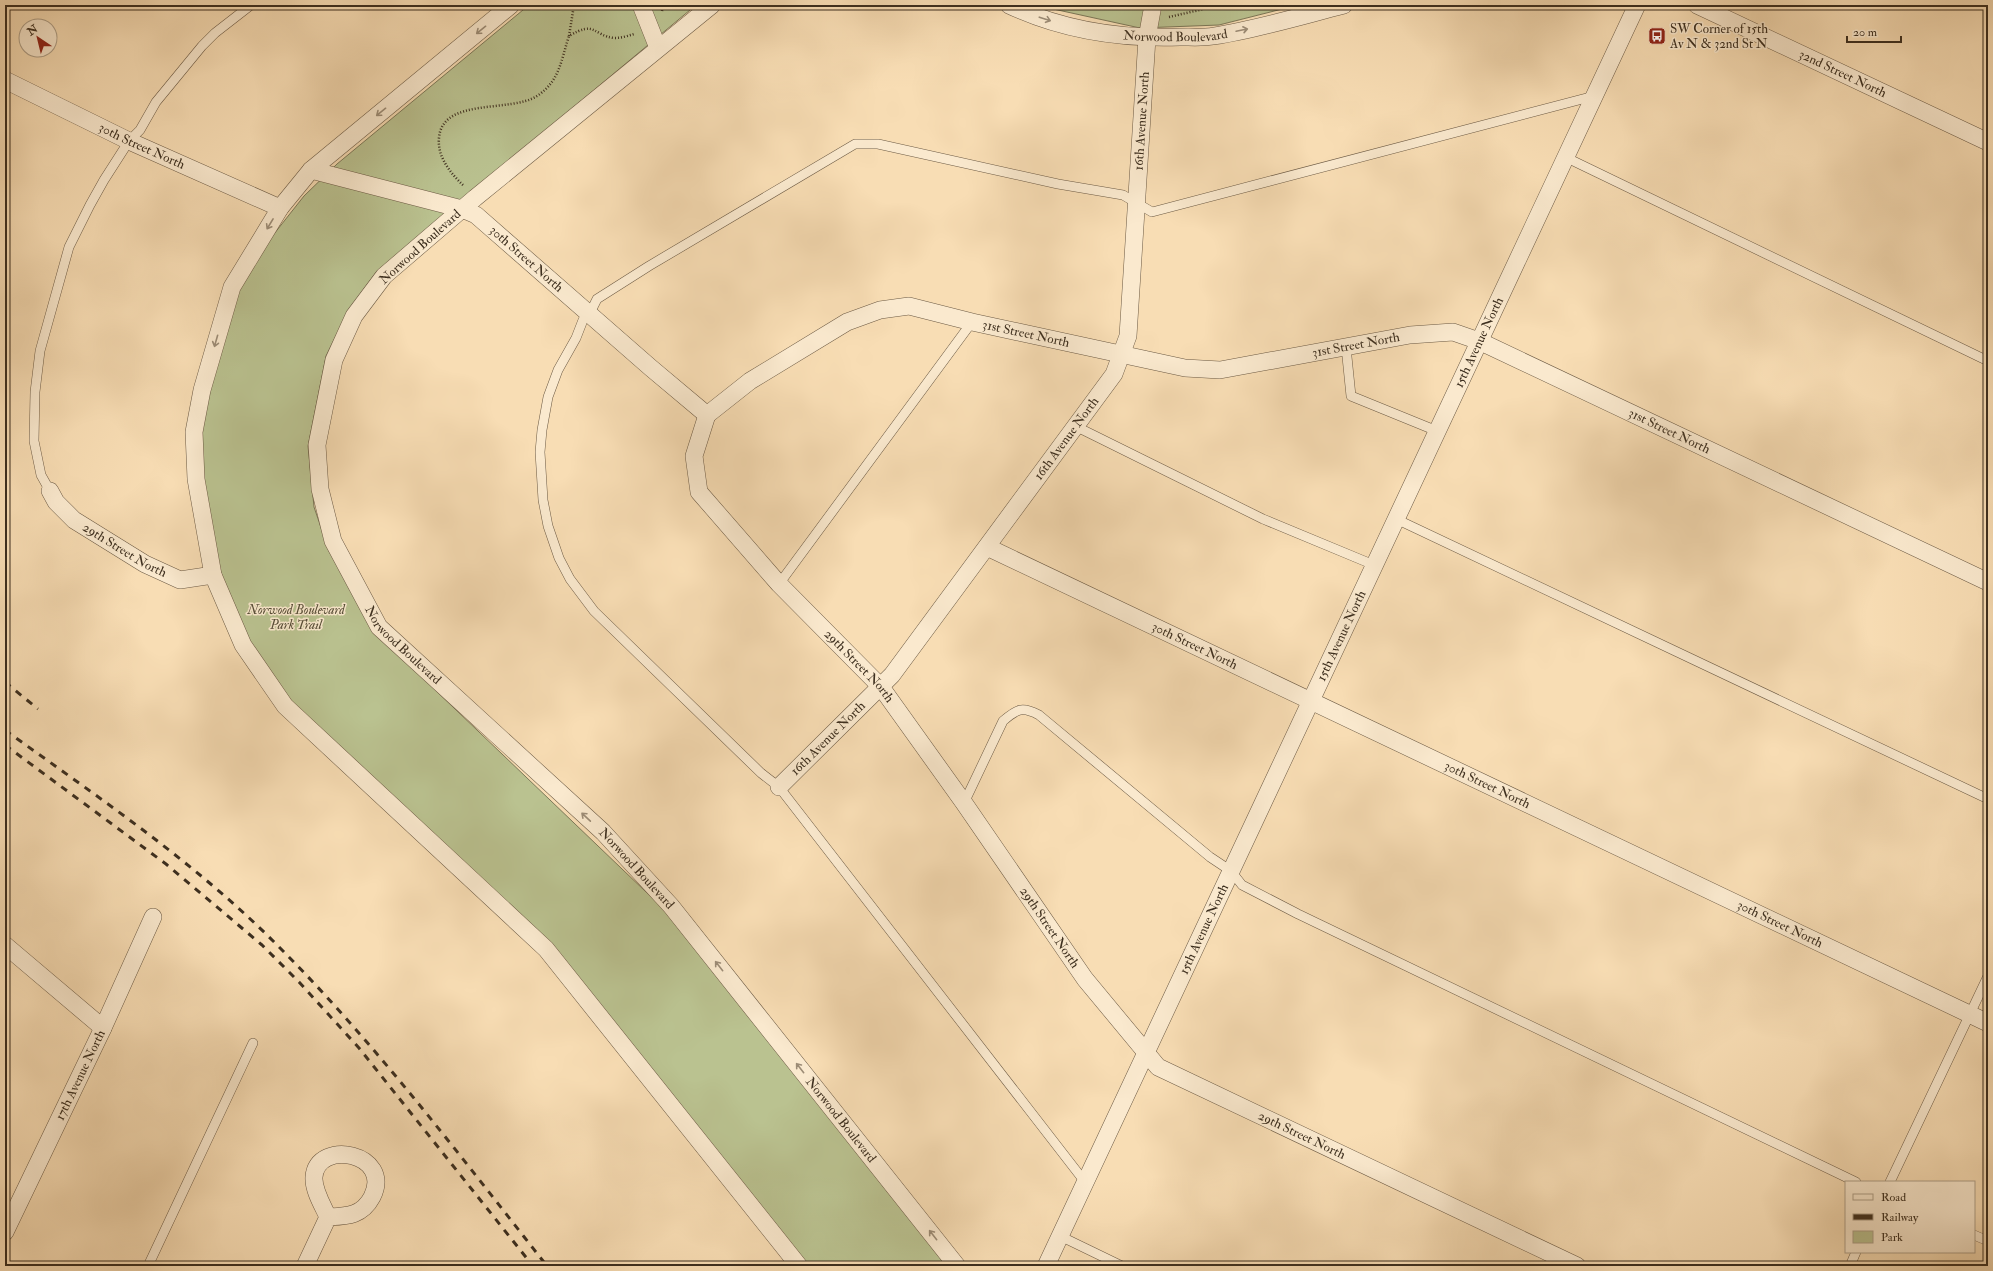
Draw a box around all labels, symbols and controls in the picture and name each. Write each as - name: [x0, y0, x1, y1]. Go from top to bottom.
- one-way arrow: [1038, 16, 1051, 23]
- north arrow: [18, 18, 58, 58]
- scale bar: [1847, 18, 1901, 44]
- text: N: [24, 21, 41, 39]
- place label: SW Corner of 15th Av N & 32nd St N: [1669, 21, 1768, 52]
- one-way arrow: [476, 25, 487, 34]
- one-way arrow: [1235, 25, 1248, 33]
- text: 20 m: [1853, 25, 1878, 40]
- street label: Norwood Boulevard: [1123, 26, 1229, 45]
- bus stop icon: SW Corner of 15th Av N & 32nd St N: [1647, 26, 1667, 46]
- street label: 32nd Street North: [1796, 46, 1889, 101]
- street label: 16th Avenue North: [1131, 71, 1153, 171]
- one-way arrow: [375, 108, 386, 117]
- street label: 30th Street North: [96, 119, 188, 173]
- street label: Norwood Boulevard: [376, 206, 465, 288]
- one-way arrow: [266, 218, 274, 230]
- street label: 30th Street North: [486, 222, 567, 296]
- street label: 15th Avenue North: [1451, 294, 1507, 390]
- street label: 31st Street North: [981, 316, 1071, 351]
- street label: 31st Street North: [1311, 329, 1401, 361]
- one-way arrow: [212, 334, 219, 347]
- street label: 16th Avenue North: [1031, 394, 1102, 483]
- street label: 31st Street North: [1626, 405, 1713, 457]
- street label: 29th Street North: [80, 519, 169, 581]
- street label: 15th Avenue North: [1313, 588, 1369, 684]
- park label: Norwood Boulevard Park Trail: [246, 602, 346, 633]
- street label: Norwood Boulevard: [361, 603, 445, 688]
- street label: 30th Street North: [1149, 619, 1240, 673]
- street label: 29th Street North: [821, 626, 898, 706]
- street label: 16th Avenue North: [787, 698, 869, 779]
- street label: 30th Street North: [1442, 758, 1533, 812]
- one-way arrow: [581, 812, 591, 822]
- street label: Norwood Boulevard: [595, 825, 678, 913]
- street label: 15th Avenue North: [1176, 881, 1232, 977]
- street label: 29th Street North: [1016, 884, 1083, 971]
- street label: 30th Street North: [1734, 897, 1826, 951]
- one-way arrow: [715, 960, 723, 971]
- street label: 17th Avenue North: [52, 1027, 109, 1123]
- one-way arrow: [795, 1062, 804, 1073]
- street label: Norwood Boulevard: [802, 1074, 880, 1166]
- street label: 29th Street North: [1256, 1108, 1348, 1163]
- legend: [1845, 1181, 1975, 1253]
- text: Road: [1881, 1190, 1906, 1205]
- text: Railway: [1881, 1210, 1919, 1225]
- one-way arrow: [928, 1230, 937, 1241]
- text: Park: [1881, 1230, 1903, 1245]

